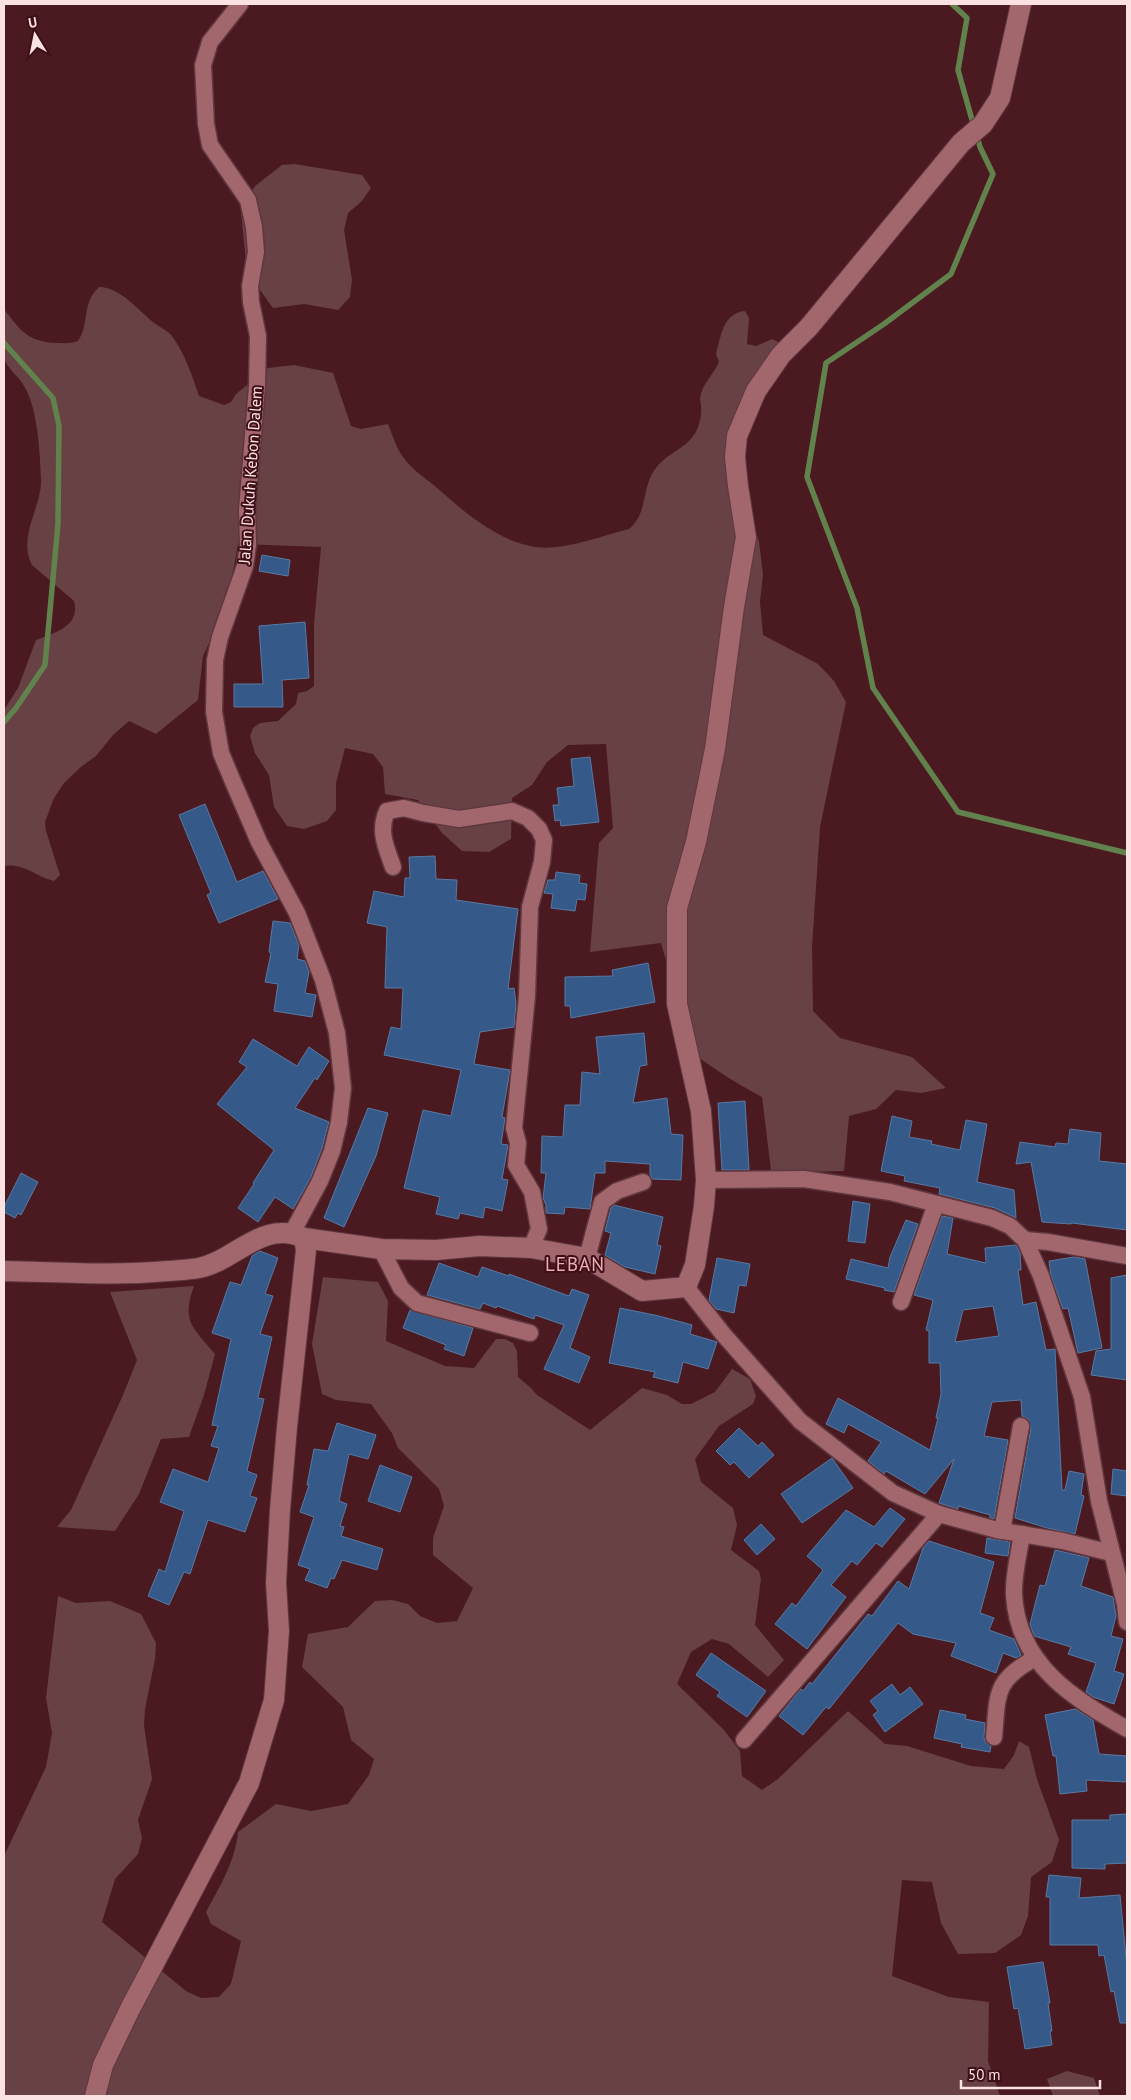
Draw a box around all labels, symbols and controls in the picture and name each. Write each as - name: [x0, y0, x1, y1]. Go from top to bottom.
- north arrow: [10, 10, 60, 60]
- text: U: [27, 13, 39, 32]
- street label: Jalan Dukuh Kebon Dalem: [234, 385, 266, 566]
- district label: LEBAN: [545, 1252, 605, 1276]
- scale bar: [961, 2058, 1100, 2090]
- text: 50 m: [968, 2065, 1001, 2084]

